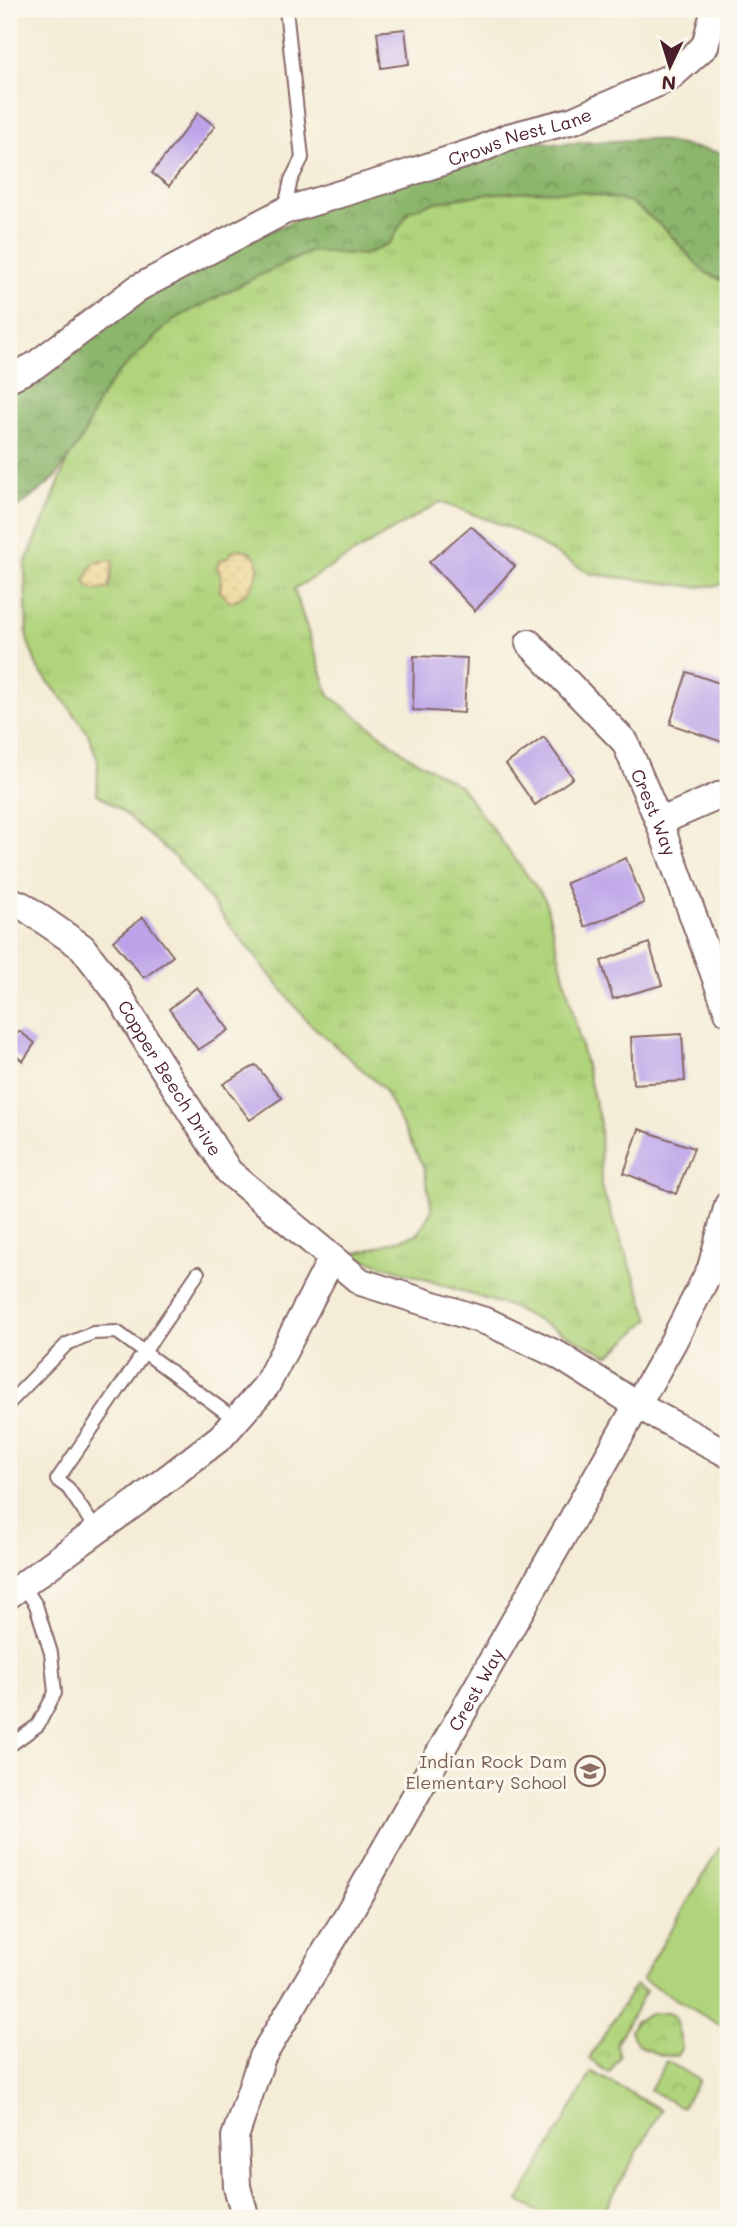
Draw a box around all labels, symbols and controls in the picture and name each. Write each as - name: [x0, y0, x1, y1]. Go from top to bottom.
- north arrow: [636, 32, 706, 102]
- text: N: [661, 70, 677, 96]
- street label: Crows Nest Lane: [445, 102, 595, 171]
- street label: Crest Way: [626, 765, 682, 859]
- street label: Copper Beech Drive: [113, 995, 228, 1160]
- street label: Crest Way: [443, 1643, 509, 1735]
- place label: Indian Rock Dam Elementary School: [406, 1749, 567, 1794]
- school or university icon: Indian Rock Dam Elementary School: [573, 1754, 607, 1788]

